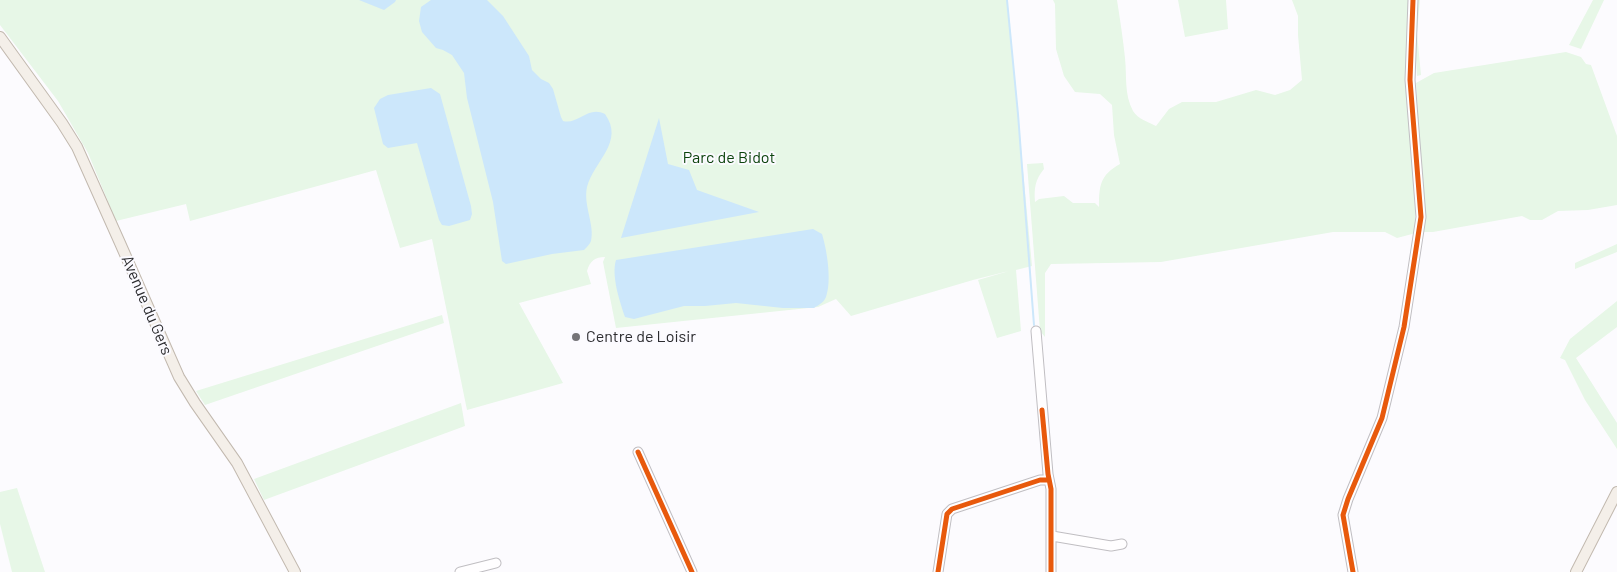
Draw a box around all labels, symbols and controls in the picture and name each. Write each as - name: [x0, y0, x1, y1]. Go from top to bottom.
- park label: Parc de Bidot: [683, 148, 775, 168]
- street label: Avenue du Gers: [117, 252, 177, 358]
- place label: Centre de Loisir: [586, 327, 696, 347]
- marker: Centre de Loisir: [570, 331, 582, 343]

